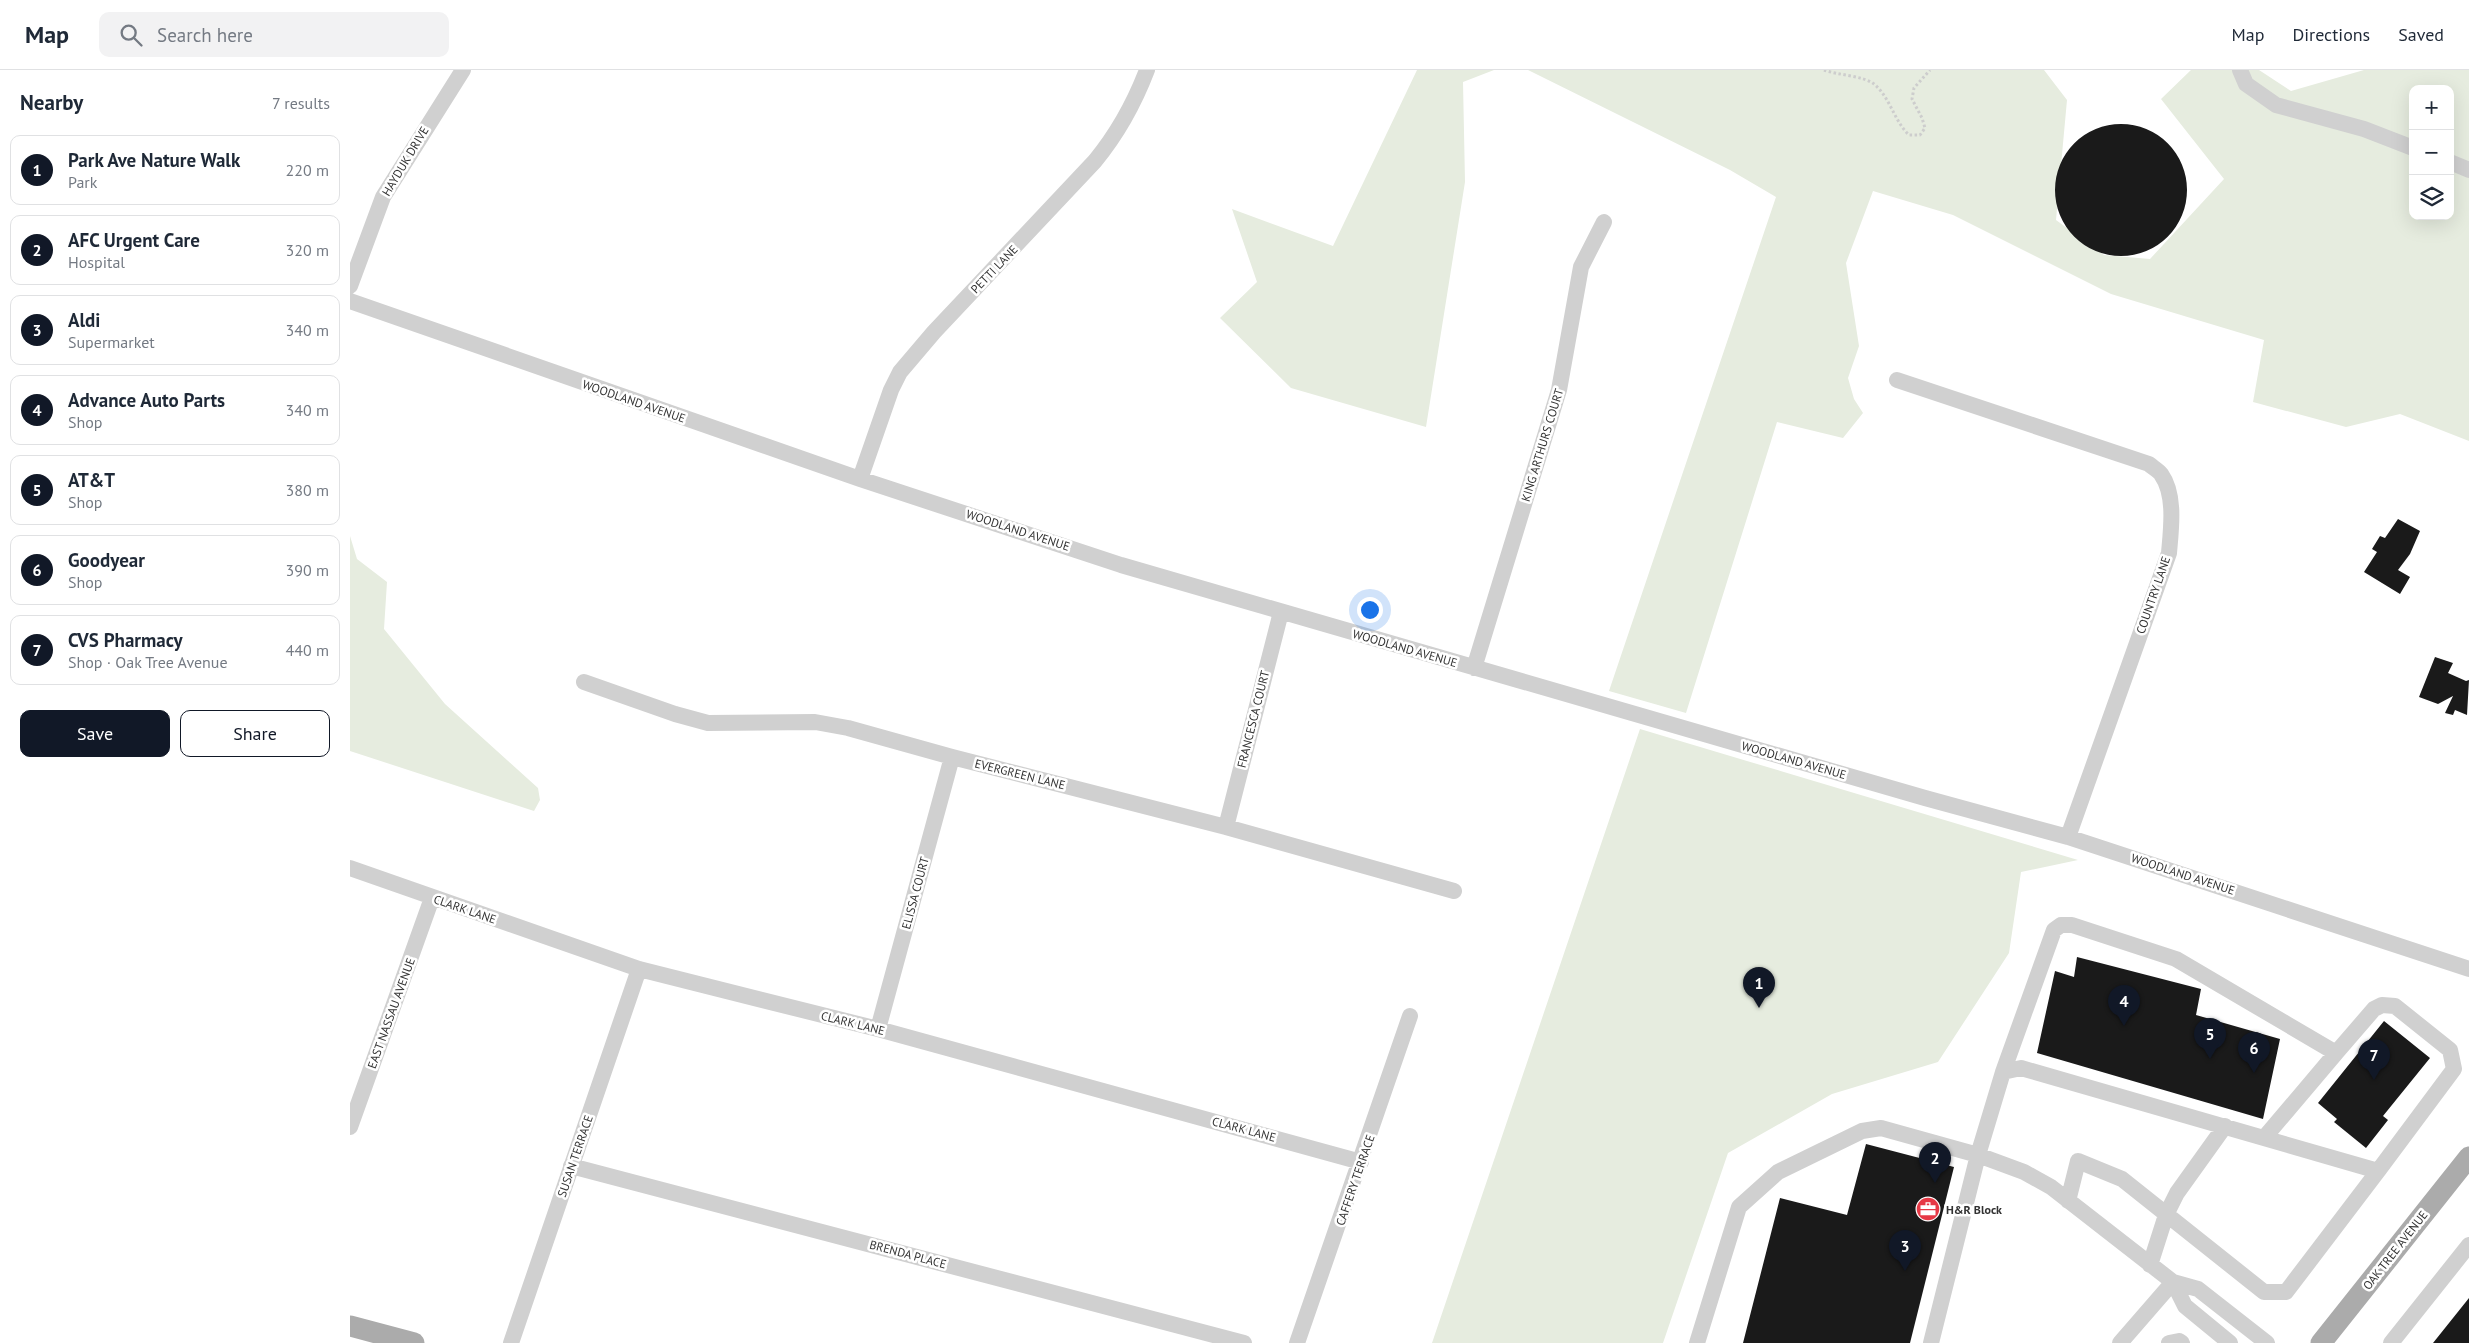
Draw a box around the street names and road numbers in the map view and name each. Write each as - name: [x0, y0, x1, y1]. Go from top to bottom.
- street label: HAYDUK DRIVE: [378, 123, 432, 199]
- street label: PETTI LANE: [967, 242, 1021, 296]
- street label: WOODLAND AVENUE: [580, 376, 688, 426]
- street label: KING ARTHURS COURT: [1518, 386, 1566, 503]
- street label: WOODLAND AVENUE: [964, 506, 1072, 554]
- street label: COUNTRY LANE: [2133, 554, 2173, 636]
- street label: WOODLAND AVENUE: [1351, 626, 1459, 670]
- street label: FRANCESCA COURT: [1234, 669, 1272, 769]
- street label: WOODLAND AVENUE: [1740, 738, 1848, 782]
- street label: EVERGREEN LANE: [973, 756, 1067, 792]
- street label: WOODLAND AVENUE: [2129, 850, 2237, 898]
- street label: ELISSA COURT: [898, 855, 932, 931]
- street label: CLARK LANE: [432, 891, 498, 927]
- street label: EAST NASSAU AVENUE: [364, 956, 418, 1070]
- street label: CLARK LANE: [820, 1008, 886, 1038]
- street label: SUSAN TERRACE: [554, 1113, 596, 1199]
- street label: CLARK LANE: [1211, 1113, 1277, 1145]
- street label: CAFFERY TERRACE: [1332, 1133, 1378, 1227]
- street label: OAK TREE AVENUE: [2359, 1207, 2431, 1293]
- street label: BRENDA PLACE: [868, 1237, 948, 1271]

